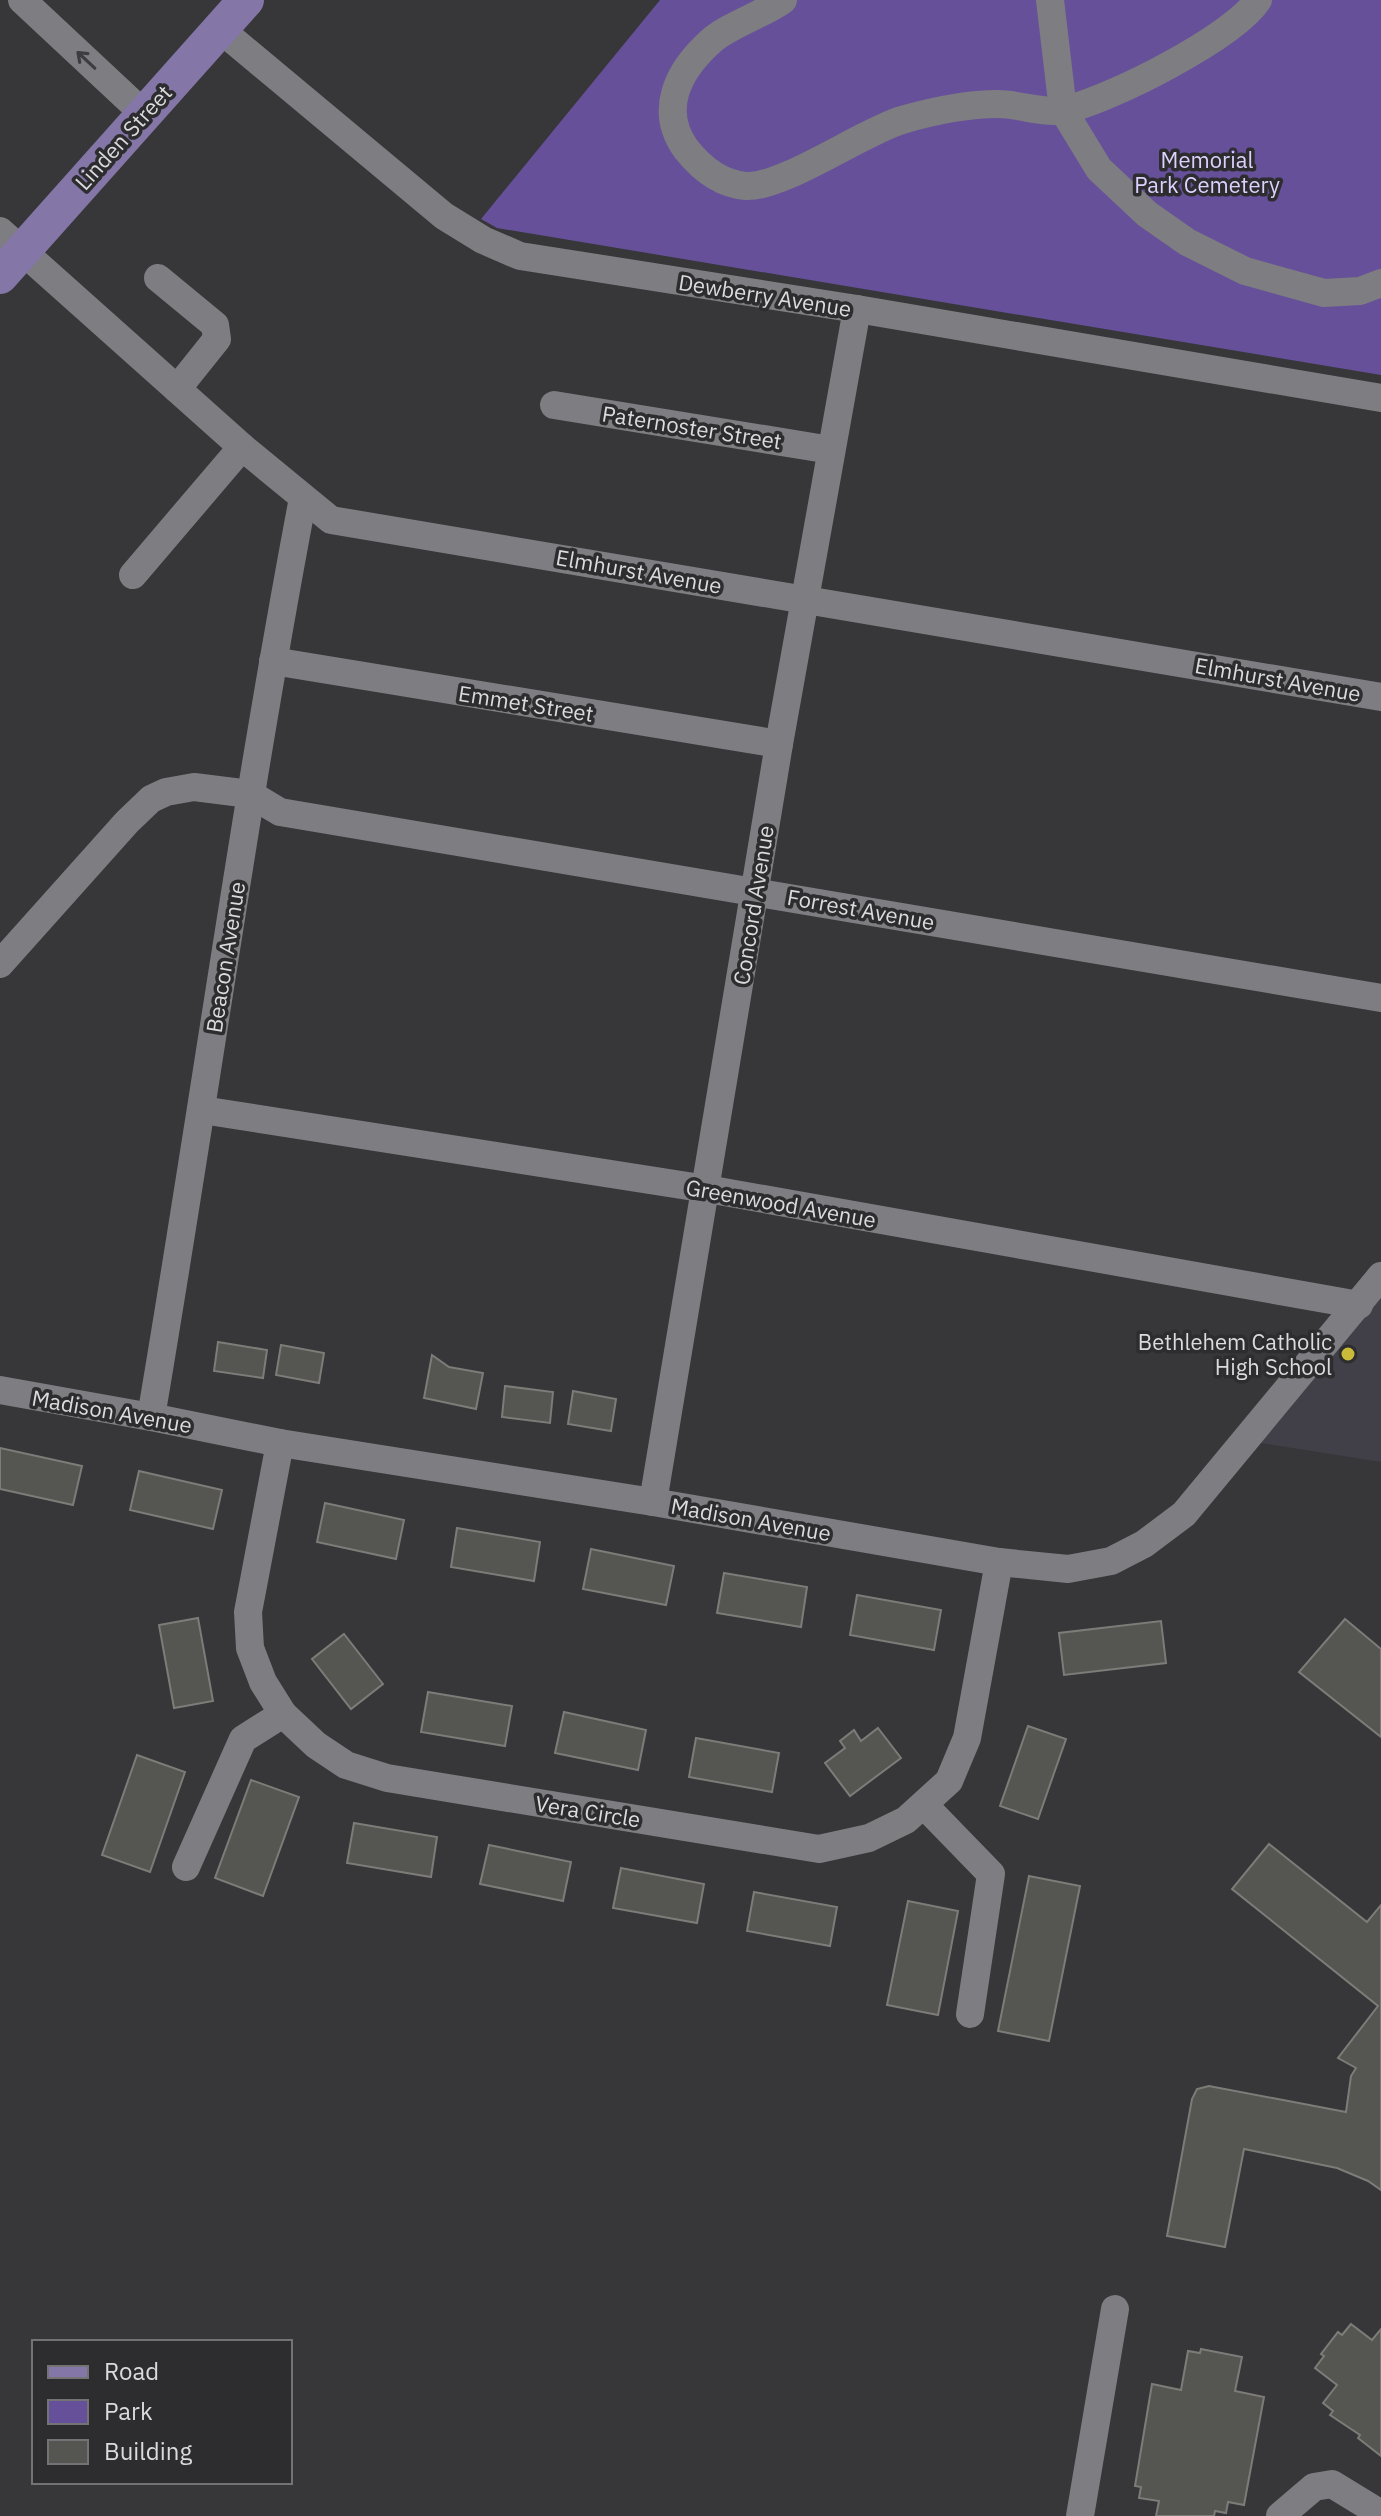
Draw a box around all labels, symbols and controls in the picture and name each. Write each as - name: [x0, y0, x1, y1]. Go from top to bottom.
- one-way arrow: [77, 51, 96, 70]
- street label: Linden Street: [68, 78, 178, 196]
- park label: Memorial Park Cemetery: [1134, 145, 1280, 199]
- street label: Dewberry Avenue: [677, 267, 853, 323]
- street label: Paternoster Street: [600, 398, 784, 456]
- street label: Elmhurst Avenue: [554, 542, 724, 600]
- street label: Elmhurst Avenue: [1193, 650, 1363, 708]
- street label: Emmet Street: [456, 678, 596, 728]
- street label: Concord Avenue: [726, 823, 780, 987]
- street label: Beacon Avenue: [199, 879, 251, 1035]
- street label: Forrest Avenue: [785, 882, 937, 936]
- street label: Greenwood Avenue: [684, 1172, 878, 1234]
- place label: Bethlehem Catholic High School: [1138, 1327, 1332, 1381]
- marker: Bethlehem Catholic High School: [1339, 1345, 1357, 1363]
- street label: Madison Avenue: [30, 1383, 194, 1439]
- street label: Madison Avenue: [669, 1491, 833, 1547]
- street label: Vera Circle: [533, 1788, 643, 1834]
- legend: [32, 2340, 292, 2484]
- text: Road: [104, 2355, 159, 2387]
- text: Park: [104, 2395, 153, 2427]
- text: Building: [104, 2435, 192, 2467]

